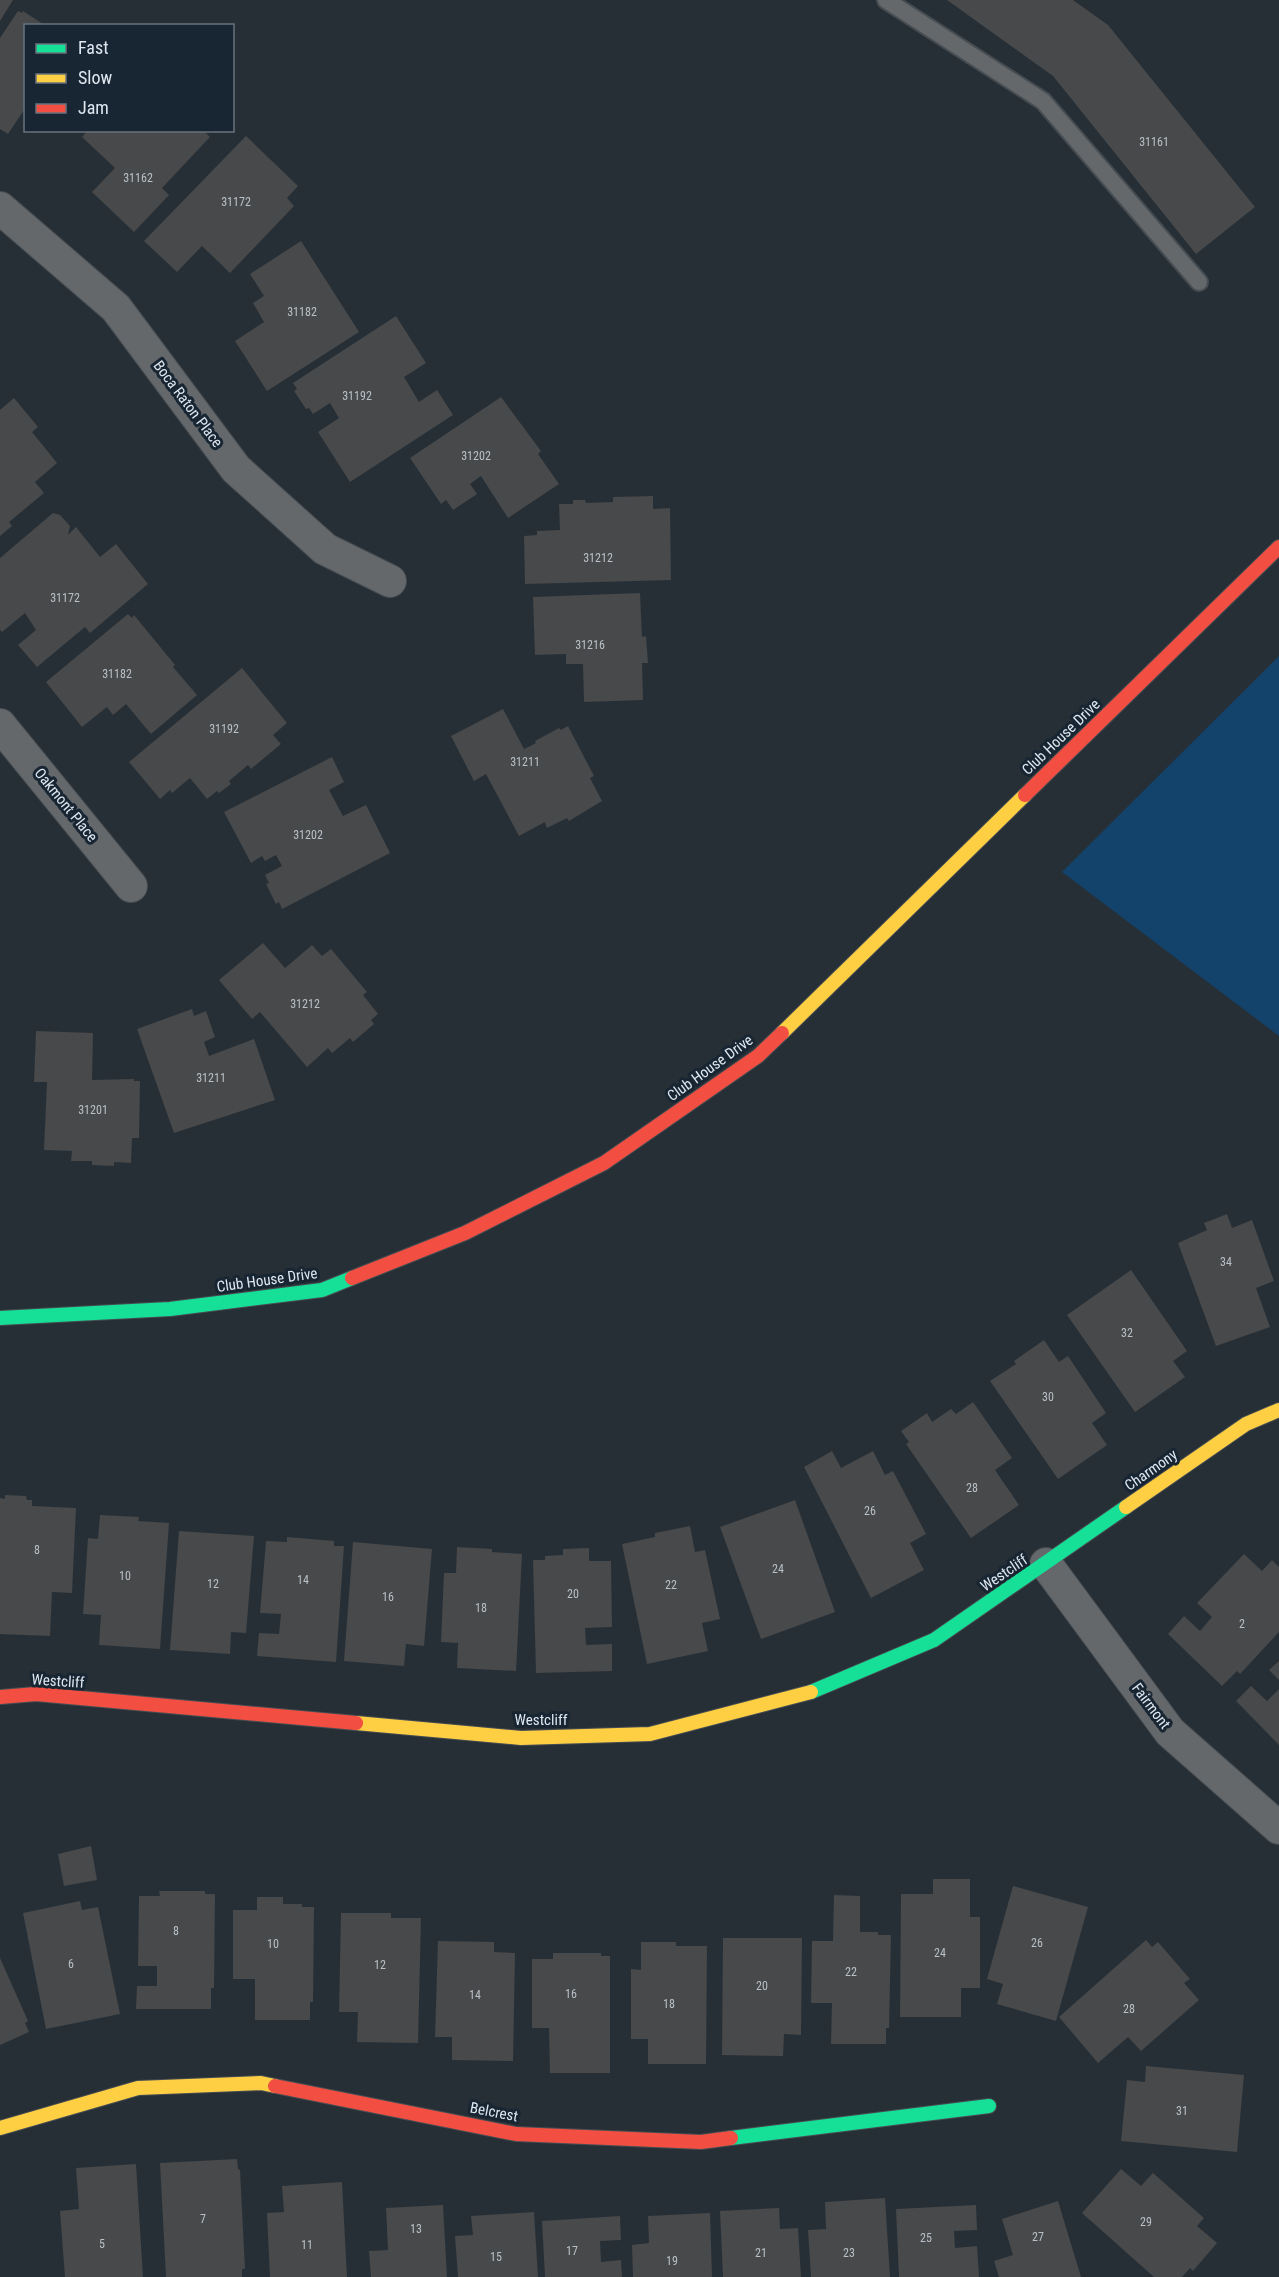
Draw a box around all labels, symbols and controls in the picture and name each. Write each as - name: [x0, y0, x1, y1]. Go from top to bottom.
- legend: [24, 24, 234, 132]
- text: Fast: [78, 37, 109, 58]
- text: Slow: [78, 67, 113, 88]
- text: Jam: [78, 97, 109, 118]
- house number: 31161: [1139, 135, 1169, 149]
- house number: 31162: [123, 171, 153, 185]
- house number: 31172: [221, 195, 251, 209]
- house number: 31182: [287, 305, 317, 319]
- street label: Boca Raton Place: [150, 357, 226, 451]
- house number: 31192: [342, 389, 372, 403]
- house number: 31202: [461, 449, 491, 463]
- house number: 31212: [583, 551, 613, 565]
- house number: 31172: [50, 591, 80, 605]
- house number: 31216: [575, 638, 605, 652]
- house number: 31182: [102, 667, 132, 681]
- street label: Club House Drive: [1018, 695, 1104, 779]
- house number: 31192: [209, 722, 239, 736]
- house number: 31211: [510, 755, 540, 769]
- street label: Oakmont Place: [31, 764, 101, 846]
- house number: 31202: [293, 828, 323, 842]
- house number: 31212: [290, 997, 320, 1011]
- street label: Club House Drive: [664, 1031, 756, 1105]
- house number: 31211: [196, 1071, 226, 1085]
- house number: 31201: [78, 1103, 108, 1117]
- house number: 34: [1220, 1255, 1232, 1269]
- street label: Club House Drive: [216, 1264, 318, 1296]
- house number: 32: [1121, 1326, 1133, 1340]
- house number: 30: [1042, 1390, 1054, 1404]
- street label: Charmony: [1121, 1445, 1181, 1495]
- house number: 28: [966, 1481, 978, 1495]
- house number: 26: [864, 1504, 876, 1518]
- house number: 8: [34, 1543, 40, 1557]
- street label: Westcliff: [977, 1551, 1031, 1595]
- house number: 24: [772, 1562, 784, 1576]
- house number: 10: [119, 1569, 131, 1583]
- house number: 14: [297, 1573, 309, 1587]
- house number: 12: [207, 1577, 219, 1591]
- house number: 22: [665, 1578, 677, 1592]
- house number: 20: [567, 1587, 579, 1601]
- house number: 16: [382, 1590, 394, 1604]
- house number: 18: [475, 1601, 487, 1615]
- house number: 2: [1239, 1617, 1245, 1631]
- street label: Westcliff: [31, 1670, 85, 1692]
- street label: Fairmont: [1128, 1680, 1174, 1732]
- street label: Westcliff: [515, 1711, 568, 1729]
- house number: 8: [173, 1924, 179, 1938]
- house number: 26: [1031, 1936, 1043, 1950]
- house number: 10: [267, 1937, 279, 1951]
- house number: 24: [934, 1946, 946, 1960]
- house number: 6: [68, 1957, 74, 1971]
- house number: 12: [374, 1958, 386, 1972]
- house number: 22: [845, 1965, 857, 1979]
- house number: 20: [756, 1979, 768, 1993]
- house number: 16: [565, 1987, 577, 2001]
- house number: 14: [469, 1988, 481, 2002]
- house number: 18: [663, 1997, 675, 2011]
- house number: 28: [1123, 2002, 1135, 2016]
- street label: Belcrest: [469, 2099, 519, 2125]
- house number: 31: [1176, 2104, 1188, 2118]
- house number: 7: [200, 2212, 206, 2226]
- house number: 29: [1140, 2215, 1152, 2229]
- house number: 13: [410, 2222, 422, 2236]
- house number: 27: [1032, 2230, 1044, 2244]
- house number: 25: [920, 2231, 932, 2245]
- house number: 5: [99, 2237, 105, 2251]
- house number: 11: [301, 2238, 313, 2252]
- house number: 17: [566, 2244, 578, 2258]
- house number: 21: [755, 2246, 767, 2260]
- house number: 23: [843, 2246, 855, 2260]
- house number: 15: [490, 2250, 502, 2264]
- house number: 19: [666, 2254, 678, 2268]

